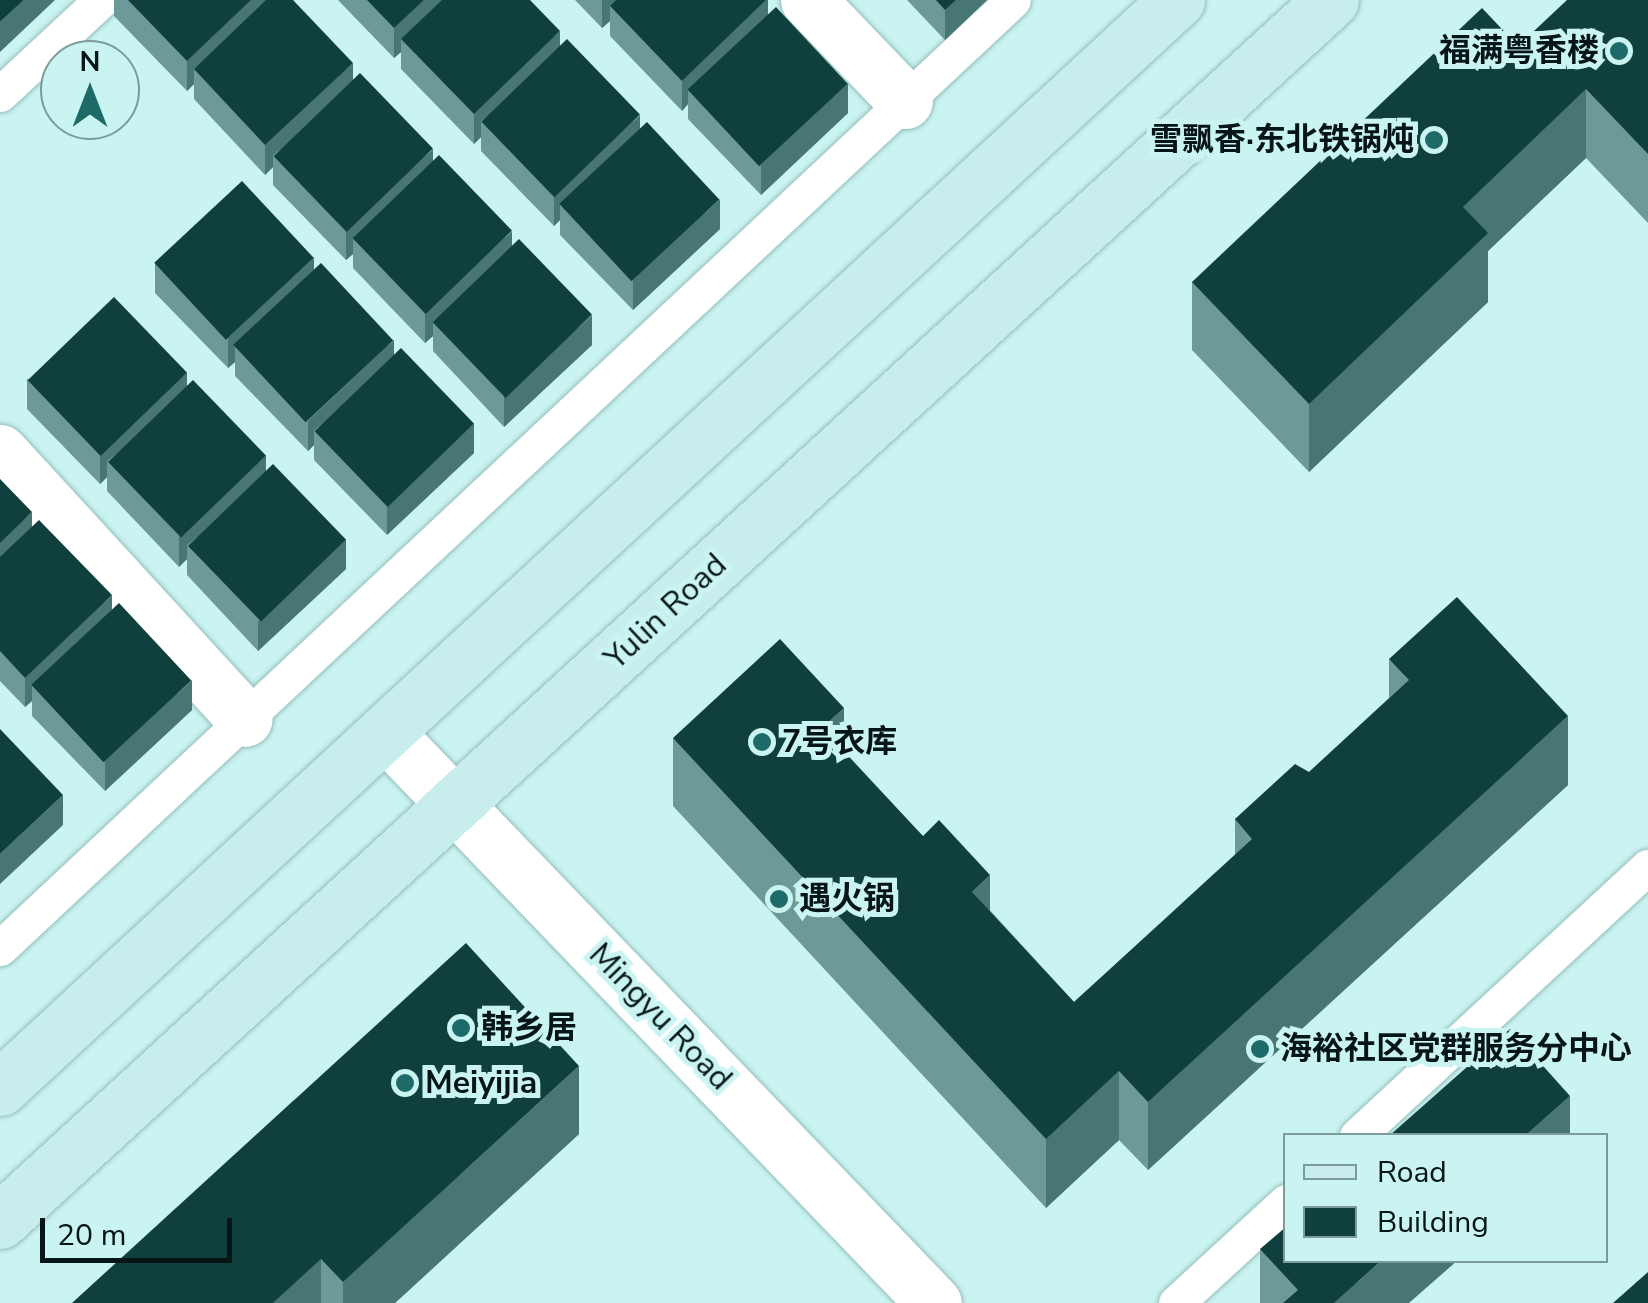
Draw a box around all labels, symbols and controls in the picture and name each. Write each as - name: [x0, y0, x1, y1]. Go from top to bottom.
- place label: 福满粤香楼: [1439, 32, 1599, 70]
- north arrow: [40, 40, 140, 140]
- marker: 福满粤香楼: [1608, 40, 1630, 62]
- text: N: [80, 43, 100, 81]
- place label: 雪飘香·东北铁锅炖: [1150, 121, 1414, 159]
- marker: 雪飘香·东北铁锅炖: [1423, 129, 1445, 151]
- street label: Yulin Road: [597, 546, 735, 678]
- place label: 7号衣库: [782, 723, 897, 761]
- marker: 7号衣库: [751, 731, 773, 753]
- place label: 遇火锅: [799, 880, 895, 918]
- marker: 遇火锅: [768, 888, 790, 910]
- street label: Mingyu Road: [581, 936, 739, 1098]
- place label: 韩乡居: [481, 1009, 577, 1047]
- marker: 韩乡居: [450, 1017, 472, 1039]
- place label: 海裕社区党群服务分中心: [1280, 1030, 1632, 1068]
- marker: 海裕社区党群服务分中心: [1249, 1038, 1271, 1060]
- place label: Meiyijia: [425, 1064, 537, 1102]
- marker: Meiyijia: [394, 1072, 416, 1094]
- legend: [1283, 1133, 1608, 1263]
- text: Road: [1377, 1152, 1447, 1193]
- scale bar: [45, 1198, 238, 1260]
- text: Building: [1377, 1202, 1489, 1243]
- text: 20 m: [57, 1215, 126, 1256]

